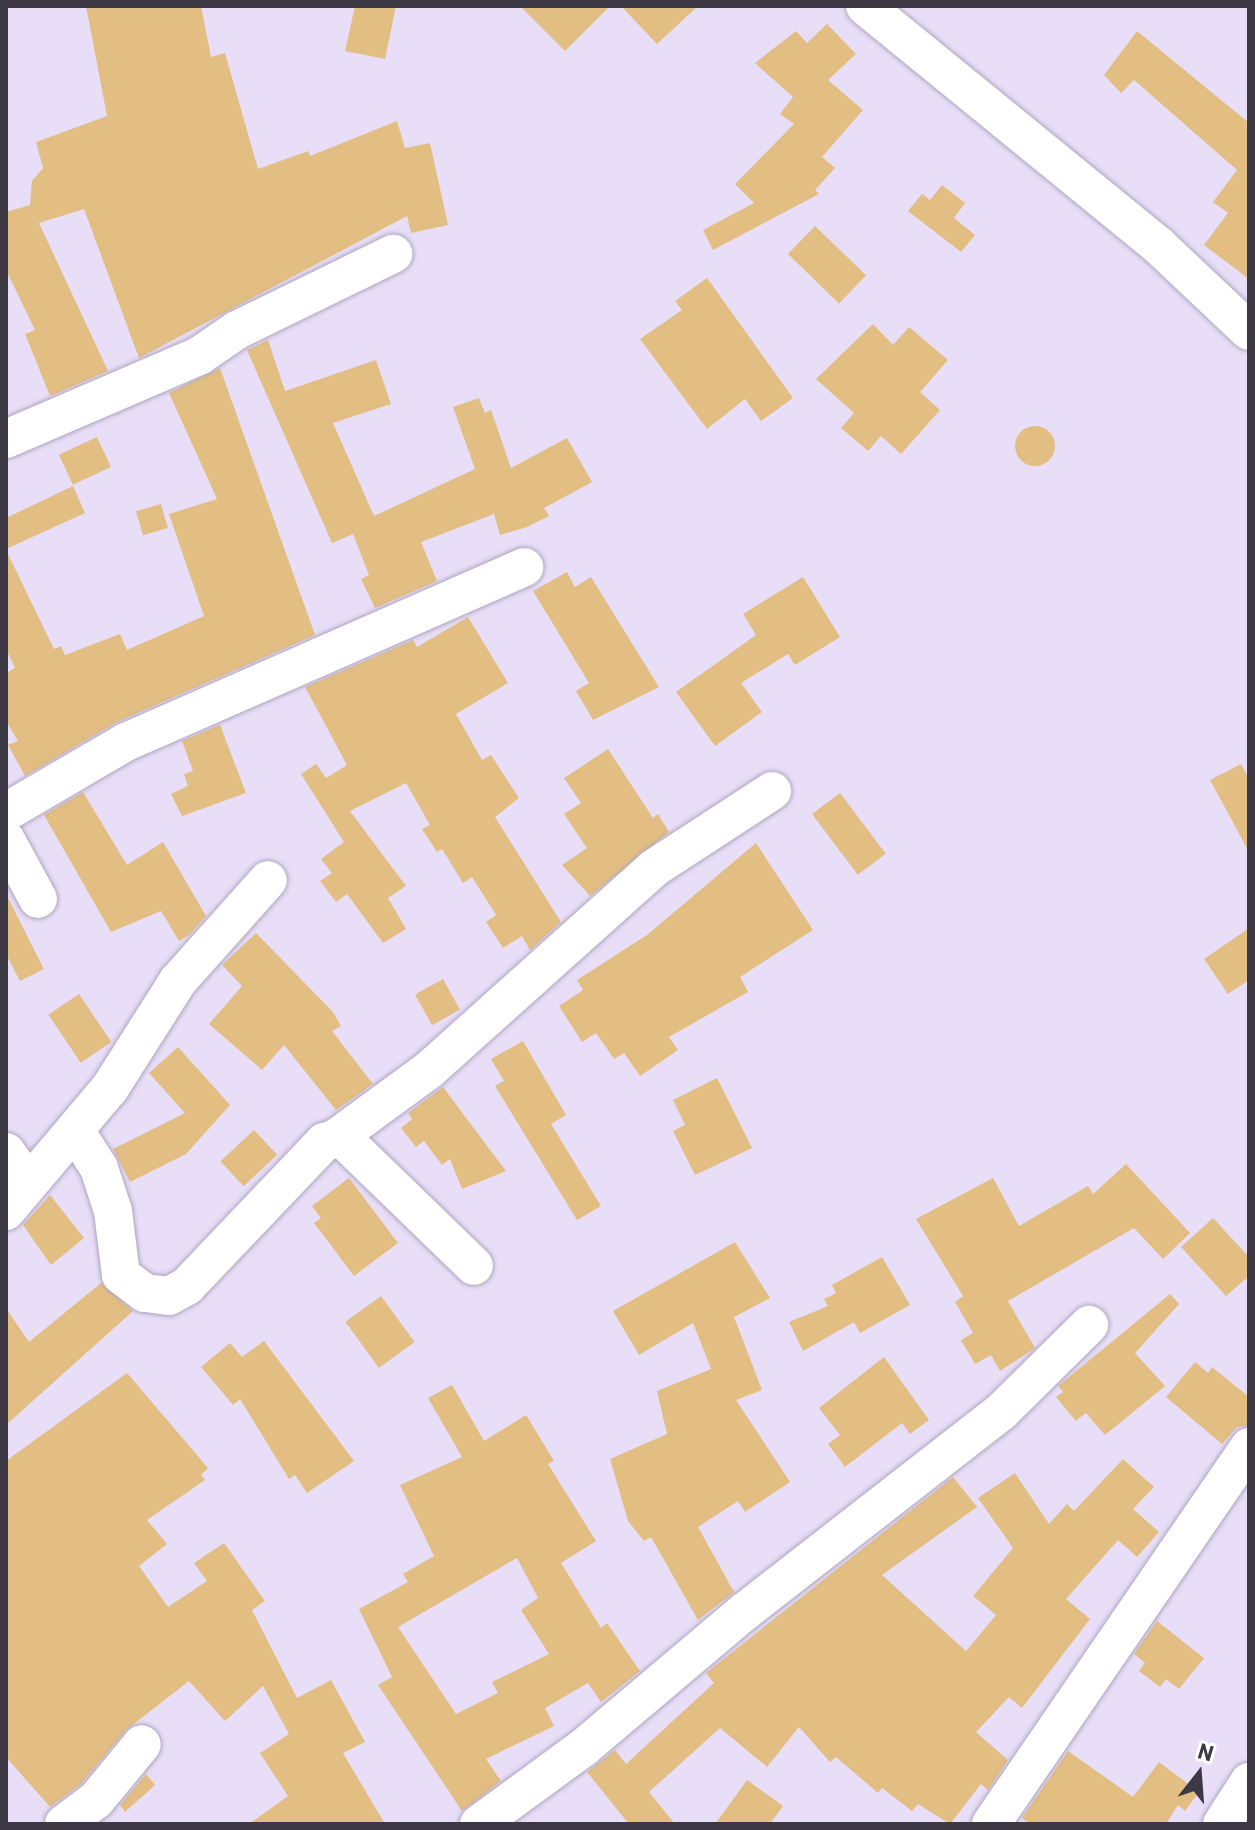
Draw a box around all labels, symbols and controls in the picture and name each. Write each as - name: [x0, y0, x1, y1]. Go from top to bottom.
- north arrow: [1159, 1734, 1239, 1814]
- text: N: [1195, 1736, 1217, 1766]

